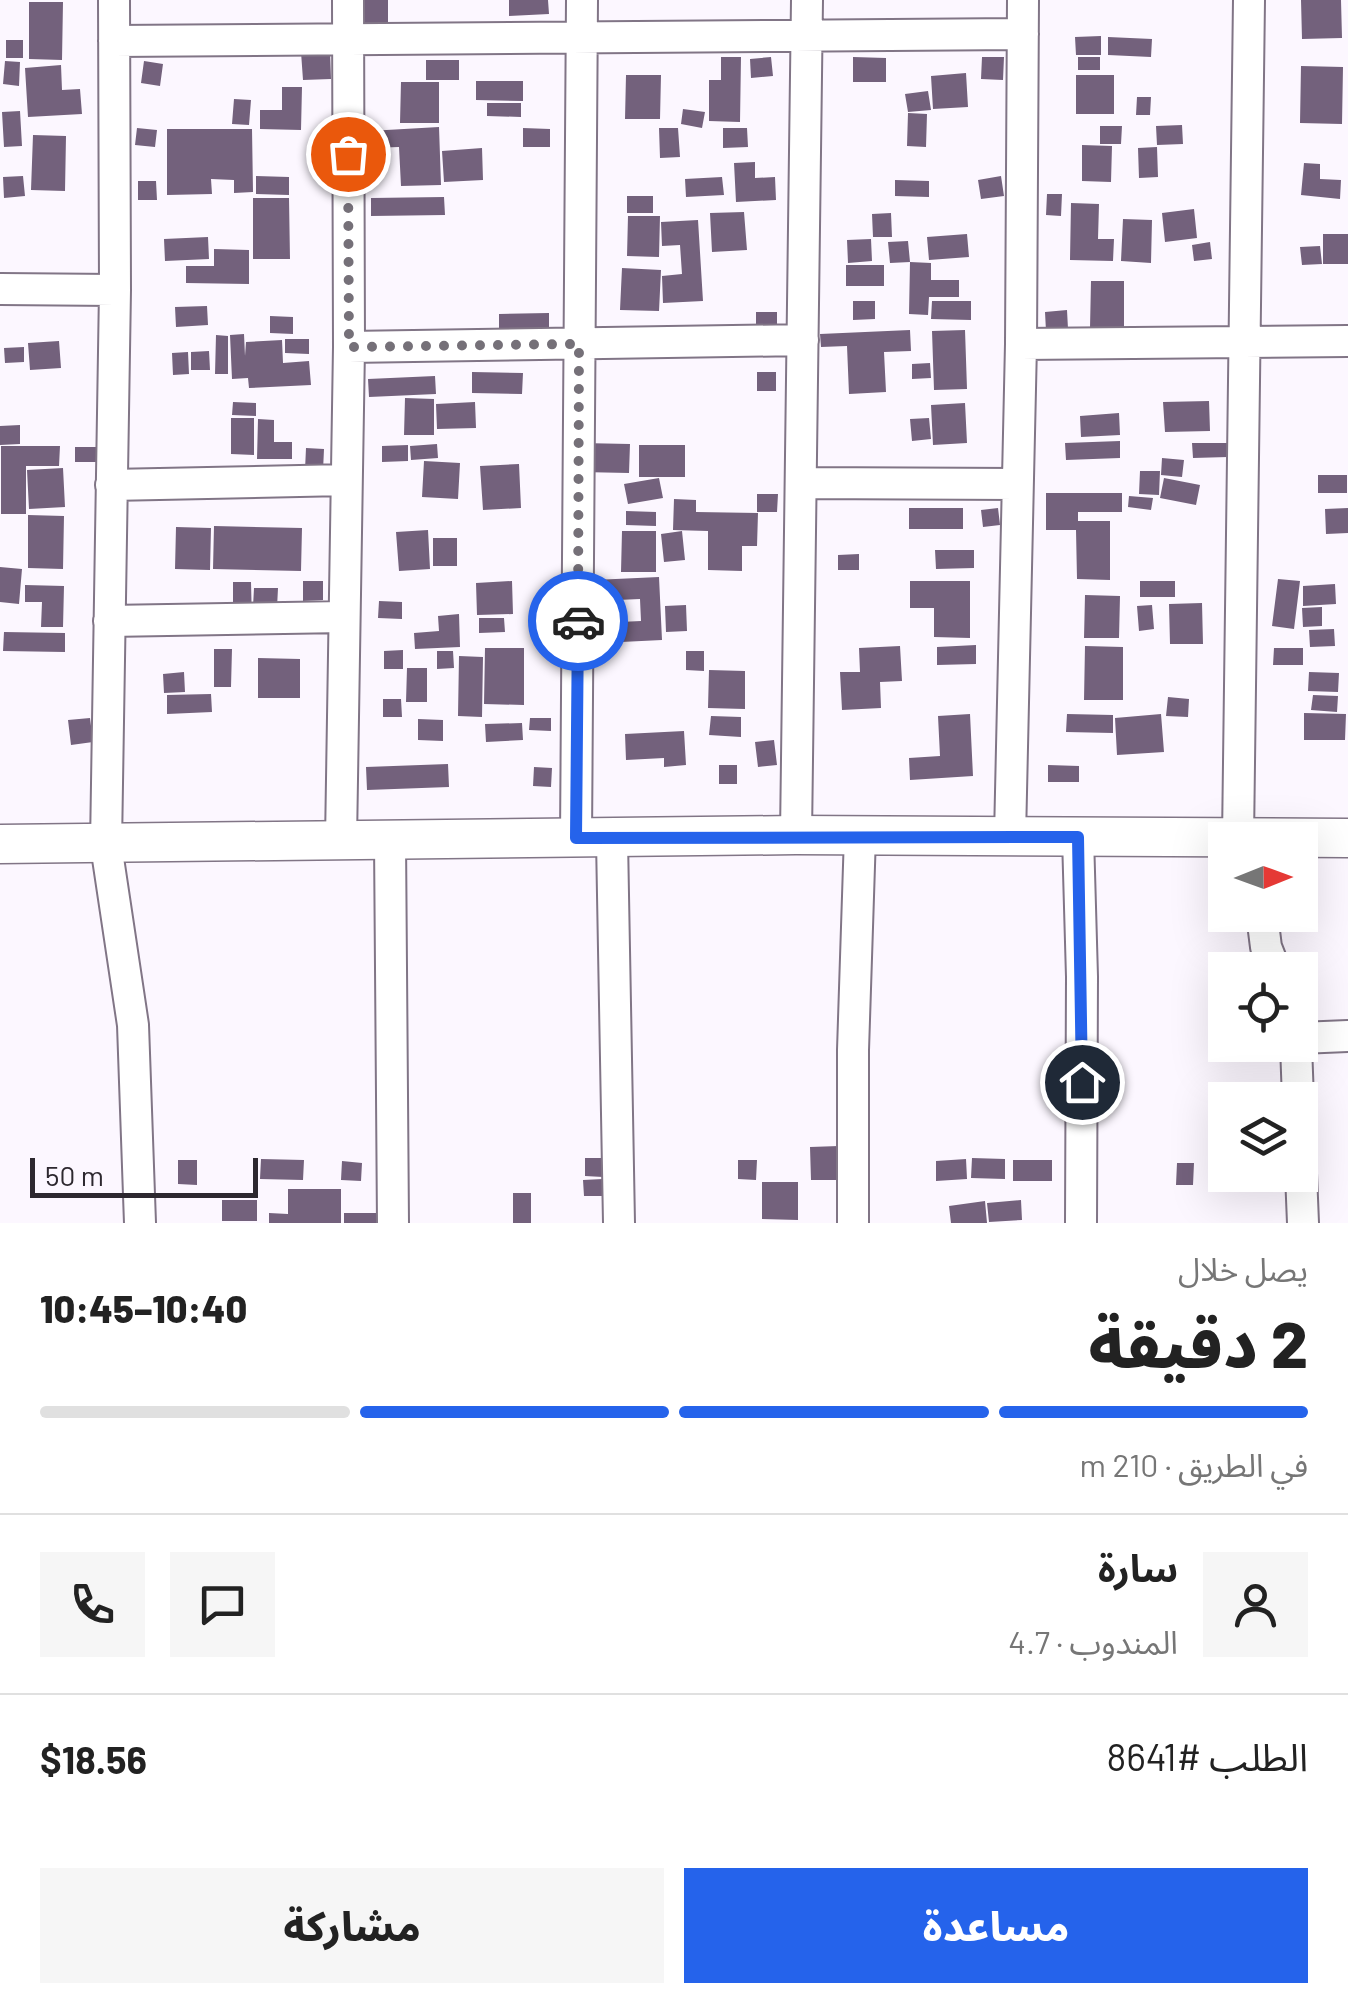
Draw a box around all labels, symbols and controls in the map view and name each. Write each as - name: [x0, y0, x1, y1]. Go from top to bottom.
- pin: [306, 112, 391, 197]
- icon: bag: [321, 127, 376, 182]
- courier: [528, 571, 628, 671]
- icon: car: [551, 594, 606, 649]
- north arrow: [1208, 822, 1318, 932]
- map controls: [1208, 822, 1318, 1192]
- button: locate: [1208, 952, 1318, 1062]
- pin: [1040, 1040, 1125, 1125]
- icon: home: [1055, 1055, 1110, 1110]
- button: layers: [1208, 1082, 1318, 1192]
- scale bar: [30, 1153, 258, 1198]
- text: 50 m: [45, 1158, 104, 1192]
- text: يصل خلال: [1178, 1249, 1308, 1287]
- text: 10:40–10:45: [40, 1285, 247, 1331]
- text: 2 دقيقة: [1088, 1303, 1308, 1381]
- text: في الطريق · 210 m: [1080, 1445, 1308, 1483]
- text: سارة: [1098, 1544, 1178, 1590]
- button: phone: [40, 1552, 145, 1657]
- button: chat: [170, 1552, 275, 1657]
- button: person: [1203, 1552, 1308, 1657]
- text: المندوب · 4.7: [1008, 1622, 1178, 1660]
- text: الطلب #8641: [1106, 1733, 1308, 1779]
- text: $18.56: [40, 1736, 147, 1782]
- button: مشاركة: [40, 1868, 664, 1983]
- button: مساعدة: [684, 1868, 1308, 1983]

